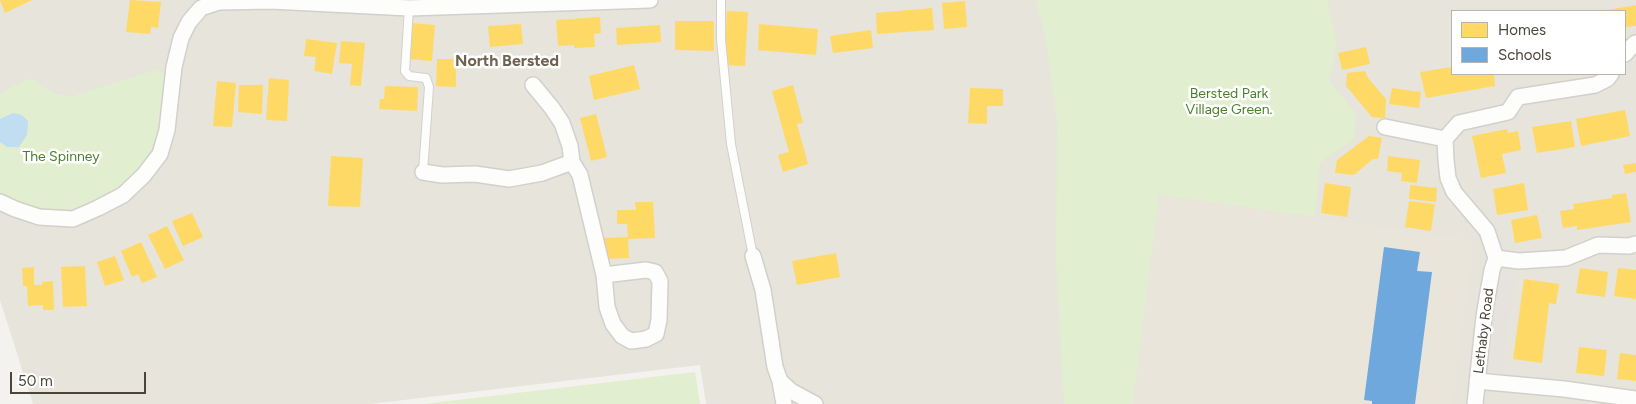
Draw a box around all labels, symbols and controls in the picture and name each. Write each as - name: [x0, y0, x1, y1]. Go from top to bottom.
- legend: [1451, 10, 1626, 75]
- text: Homes: [1498, 21, 1546, 39]
- text: Schools: [1498, 46, 1551, 64]
- district label: North Bersted: [455, 51, 559, 71]
- park label: Bersted Park Village Green.: [1186, 86, 1272, 118]
- park label: The Spinney: [22, 149, 100, 165]
- street label: Lethaby Road: [1470, 287, 1498, 375]
- scale bar: [12, 362, 149, 394]
- text: 50 m: [18, 372, 53, 390]

